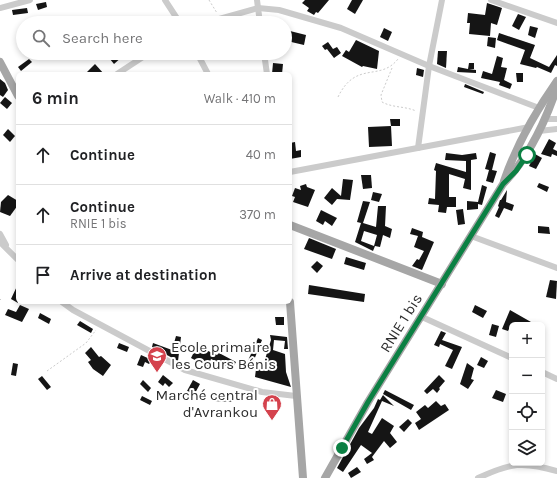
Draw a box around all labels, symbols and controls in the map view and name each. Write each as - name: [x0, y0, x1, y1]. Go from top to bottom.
- search box: [16, 16, 292, 60]
- icon: search: [30, 27, 52, 49]
- text: Search here: [62, 29, 143, 47]
- text: 6 min: [32, 88, 79, 108]
- text: Walk · 410 m: [204, 91, 276, 106]
- icon: ahead: [32, 144, 54, 166]
- text: Continue: [70, 146, 135, 164]
- route start: [518, 146, 536, 164]
- text: 40 m: [246, 147, 276, 162]
- text: Continue: [70, 198, 135, 216]
- icon: ahead: [32, 204, 54, 226]
- text: 370 m: [239, 207, 276, 222]
- text: RNIE 1 bis: [70, 216, 127, 231]
- icon: arrive: [32, 264, 54, 286]
- text: Arrive at destination: [70, 266, 217, 284]
- street label: RNIE 1 bis: [376, 290, 426, 356]
- map controls: [509, 322, 545, 466]
- button: +: [509, 322, 545, 358]
- place label: Ecole primaire les Cours Bénis: [171, 338, 276, 373]
- school or university icon: Ecole primaire les Cours Bénis: [146, 345, 168, 373]
- button: −: [509, 358, 545, 394]
- place label: Marché central d'Avrankou: [156, 386, 258, 421]
- shop icon: Marché central d'Avrankou: [261, 393, 283, 421]
- button: locate: [509, 394, 545, 430]
- button: layers: [509, 430, 545, 466]
- route end: [333, 439, 351, 457]

